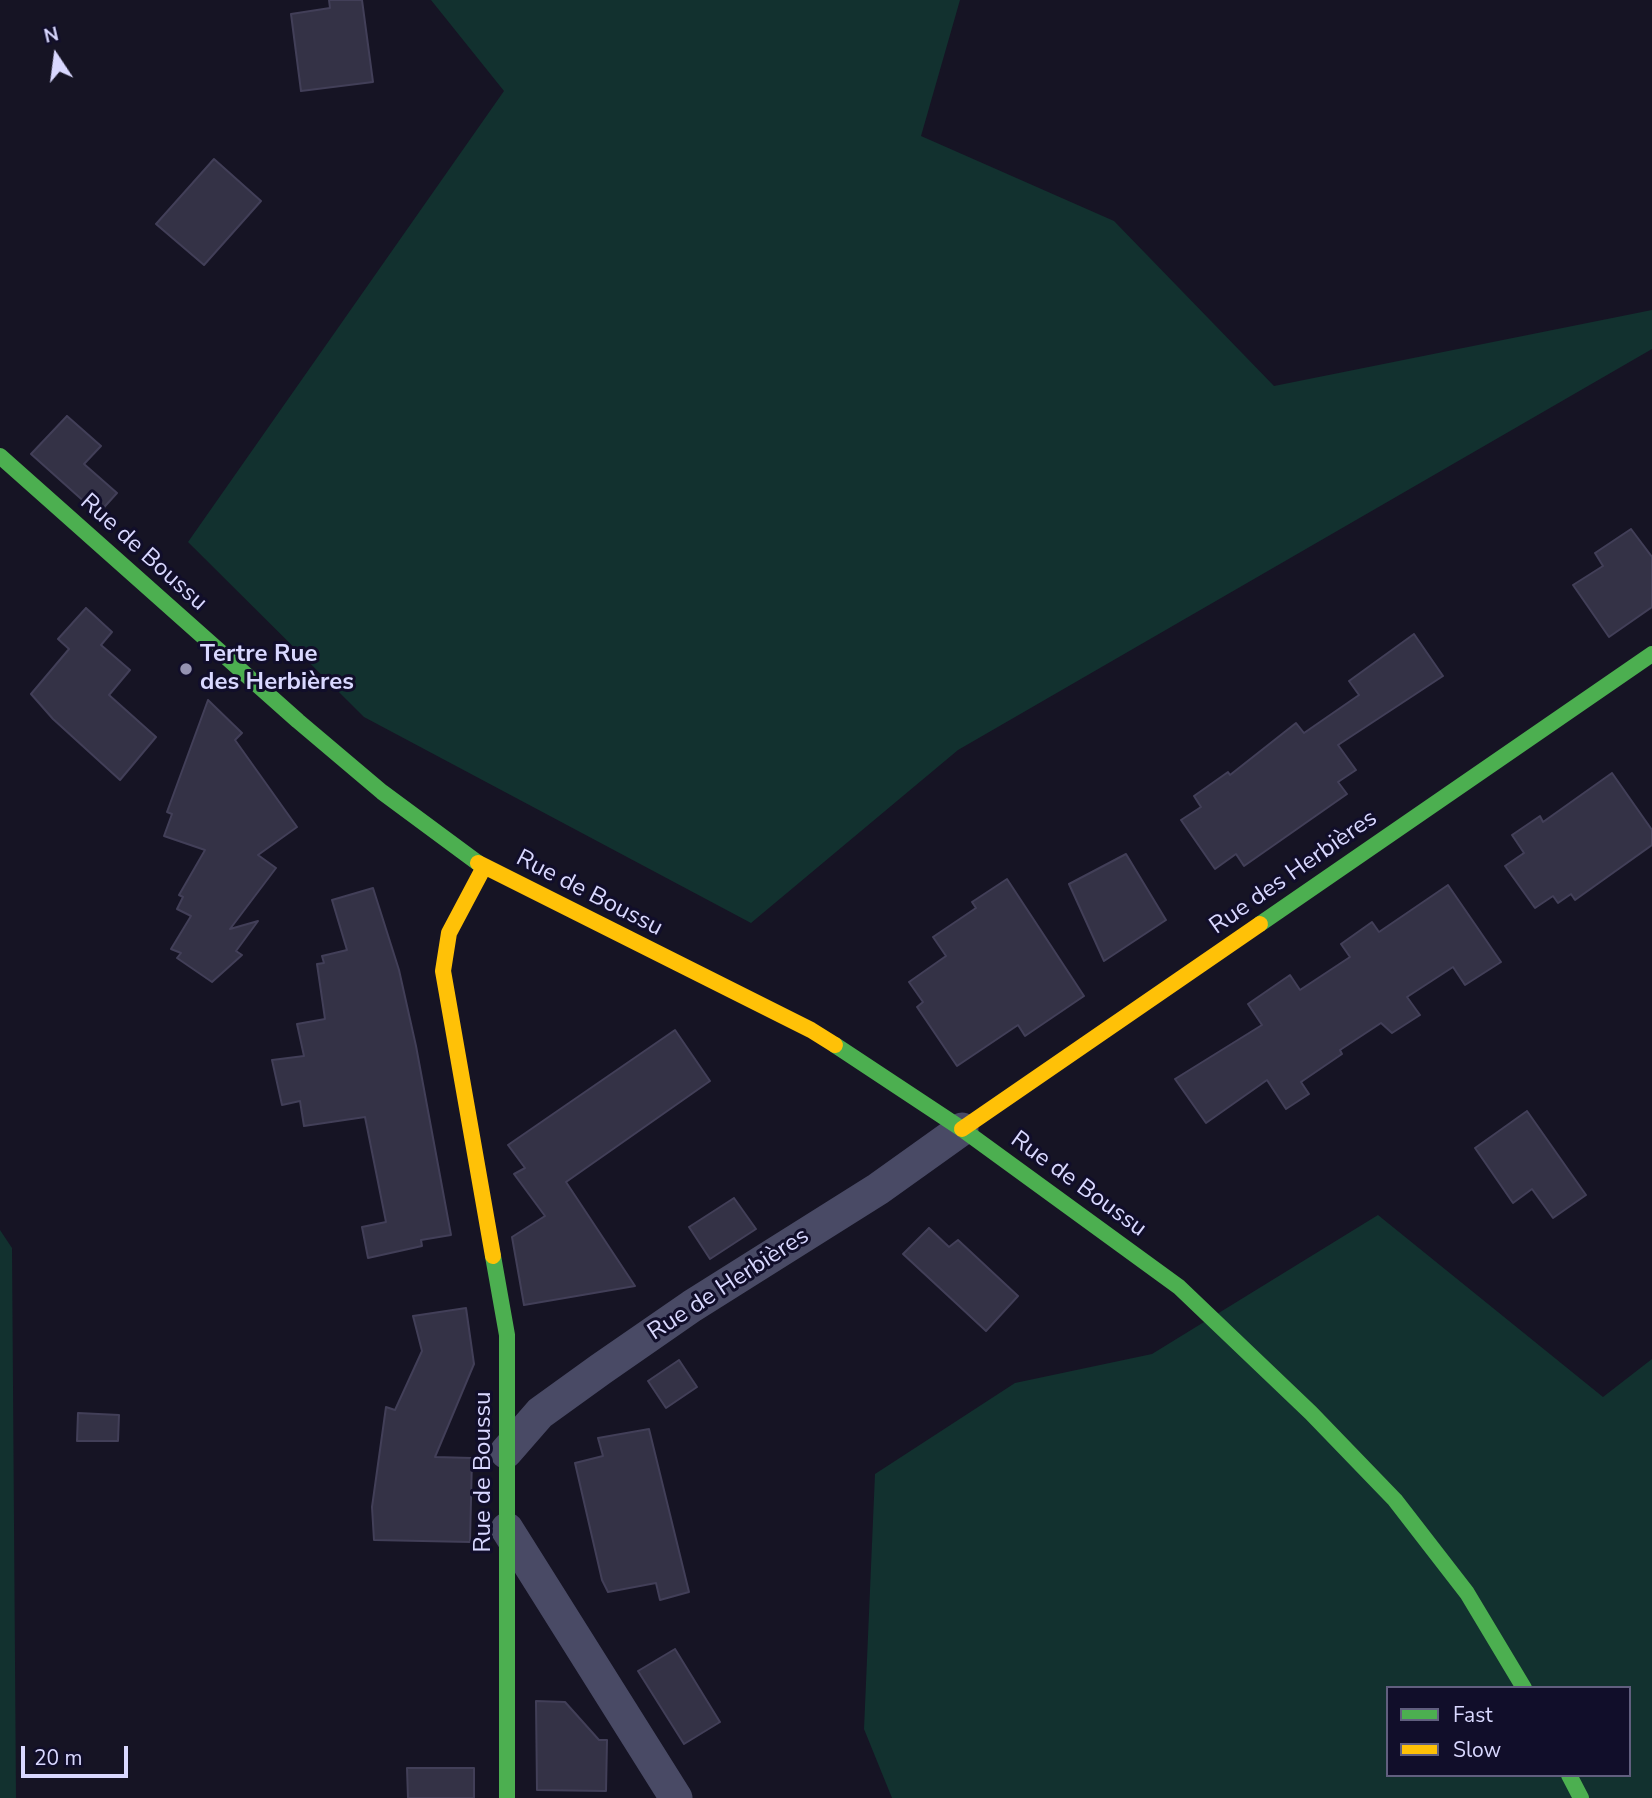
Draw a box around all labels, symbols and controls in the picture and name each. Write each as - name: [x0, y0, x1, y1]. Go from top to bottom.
- north arrow: [21, 21, 91, 91]
- text: N: [41, 21, 61, 50]
- street label: Rue de Boussu: [74, 488, 212, 618]
- place label: Tertre Rue des Herbières: [200, 641, 354, 697]
- marker: Tertre Rue des Herbières: [178, 661, 194, 677]
- street label: Rue des Herbières: [1205, 805, 1383, 941]
- street label: Rue de Boussu: [511, 845, 667, 943]
- street label: Rue de Boussu: [1004, 1126, 1152, 1244]
- street label: Rue de Herbières: [643, 1222, 815, 1348]
- street label: Rue de Boussu: [470, 1392, 498, 1552]
- legend: [1386, 1686, 1631, 1777]
- text: Fast: [1453, 1701, 1493, 1729]
- scale bar: [24, 1731, 131, 1775]
- text: Slow: [1453, 1736, 1501, 1764]
- text: 20 m: [34, 1744, 83, 1772]

